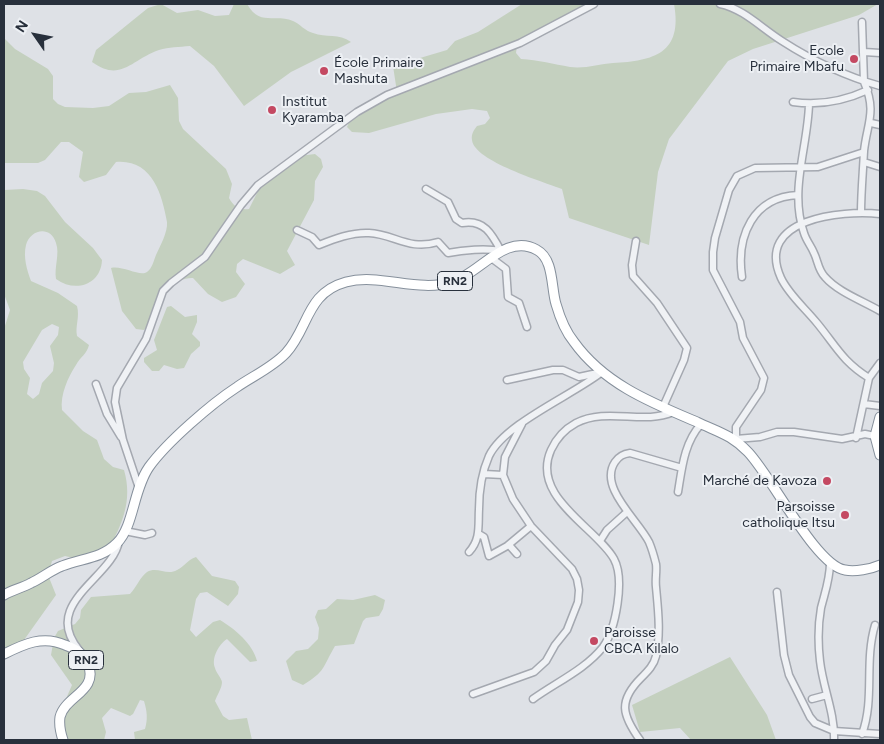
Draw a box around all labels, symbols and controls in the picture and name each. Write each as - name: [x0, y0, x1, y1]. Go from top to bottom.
- north arrow: [10, 10, 60, 60]
- text: N: [12, 17, 32, 36]
- place label: Ecole Primaire Mbafu: [750, 43, 844, 75]
- marker: Ecole Primaire Mbafu: [848, 53, 860, 65]
- place label: École Primaire Mashuta: [334, 55, 423, 88]
- marker: École Primaire Mashuta: [318, 65, 330, 77]
- place label: Institut Kyaramba: [282, 94, 344, 126]
- marker: Institut Kyaramba: [266, 104, 278, 116]
- road number: RN2: [438, 272, 472, 290]
- place label: Marché de Kavoza: [703, 473, 817, 489]
- marker: Marché de Kavoza: [821, 475, 833, 487]
- place label: Parsoisse catholique Itsu: [742, 499, 835, 532]
- marker: Parsoisse catholique Itsu: [839, 509, 851, 521]
- place label: Paroisse CBCA Kilalo: [604, 625, 679, 658]
- marker: Paroisse CBCA Kilalo: [588, 635, 600, 647]
- road number: RN2: [68, 650, 104, 670]

